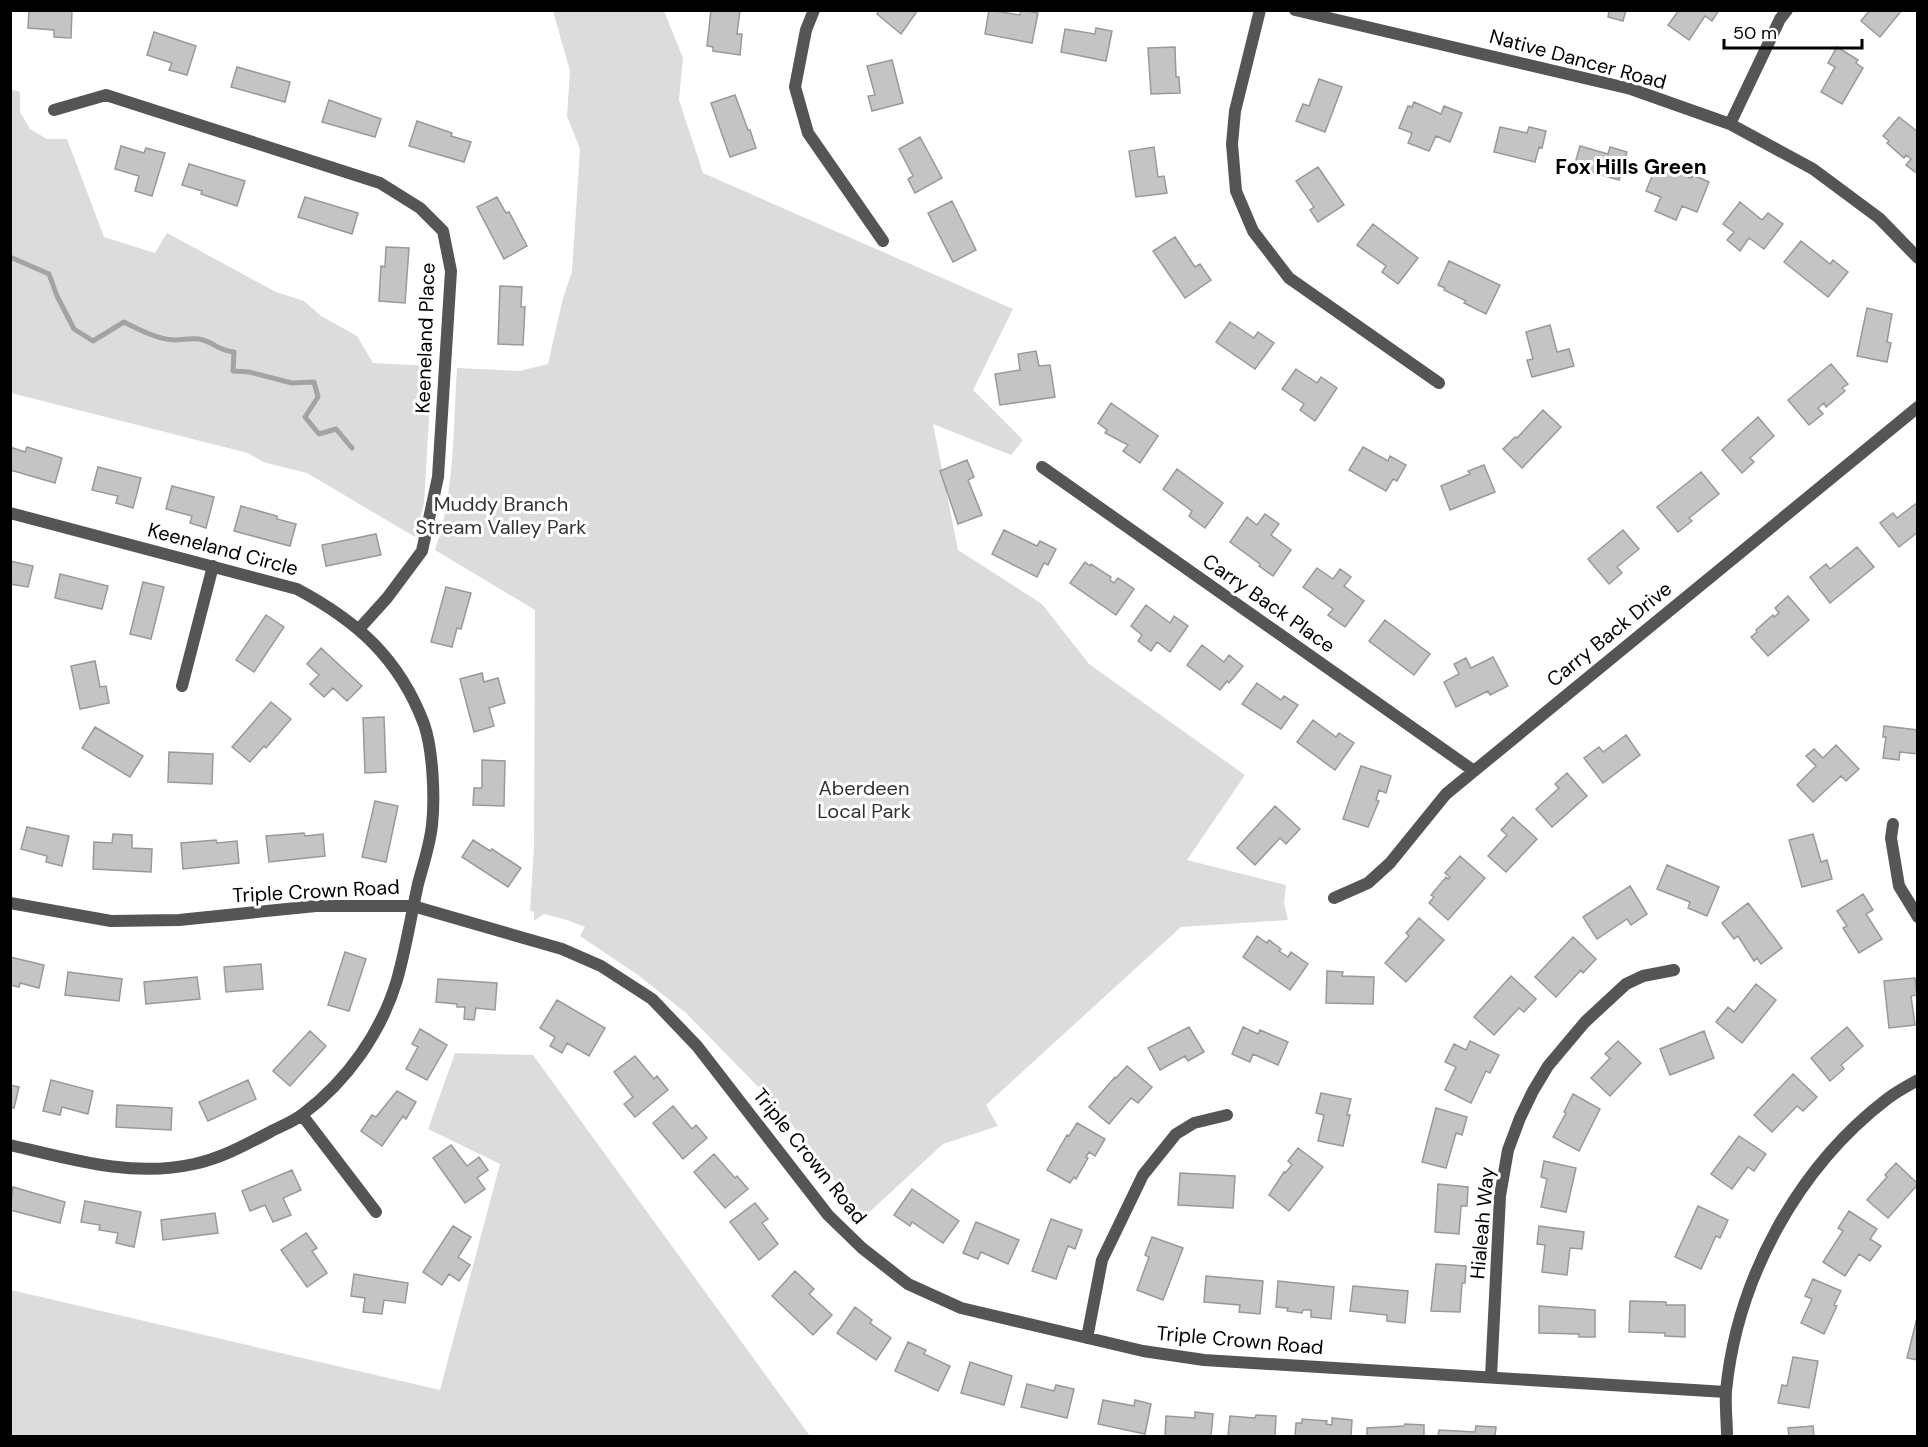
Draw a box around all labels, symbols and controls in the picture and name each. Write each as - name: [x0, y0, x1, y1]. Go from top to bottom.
- scale bar: [1724, 12, 1862, 50]
- text: 50 m: [1733, 21, 1777, 45]
- street label: Native Dancer Road: [1487, 23, 1669, 95]
- district label: Fox Hills Green: [1555, 153, 1707, 181]
- street label: Keeneland Place: [409, 262, 441, 414]
- park label: Muddy Branch Stream Valley Park: [416, 491, 586, 540]
- street label: Keeneland Circle: [145, 516, 301, 582]
- street label: Carry Back Place: [1198, 548, 1340, 658]
- street label: Carry Back Drive: [1541, 576, 1677, 692]
- park label: Aberdeen Local Park: [817, 775, 911, 824]
- street label: Triple Crown Road: [232, 874, 400, 908]
- street label: Triple Crown Road: [747, 1083, 873, 1229]
- street label: Hialeah Way: [1464, 1166, 1500, 1280]
- street label: Triple Crown Road: [1155, 1320, 1325, 1360]

